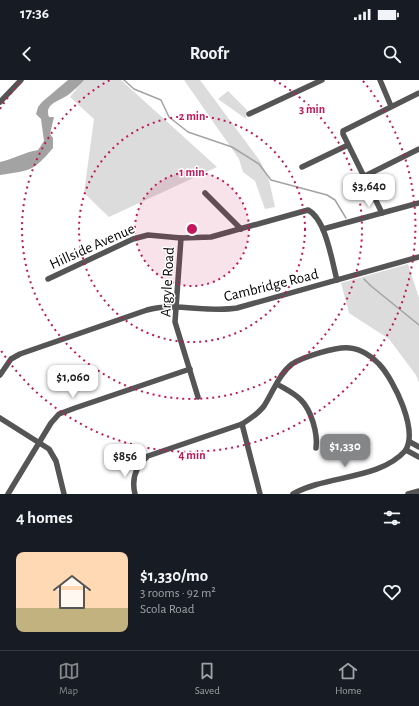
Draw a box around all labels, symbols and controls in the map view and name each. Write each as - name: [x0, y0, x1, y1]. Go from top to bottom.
- text: 17:36: [20, 6, 49, 21]
- icon: back: [16, 43, 38, 65]
- icon: search: [381, 43, 403, 65]
- text: Roofr: [190, 45, 229, 63]
- text: 3 min: [299, 103, 325, 115]
- text: 2 min: [179, 110, 205, 122]
- text: 1 min: [179, 166, 205, 178]
- pin: $3,640: [336, 174, 402, 208]
- text: $3,640: [352, 180, 386, 193]
- street label: Hillside Avenue: [47, 221, 137, 272]
- centre of rings: [185, 222, 199, 236]
- street label: Argyle Road: [158, 246, 177, 317]
- street label: Cambridge Road: [222, 266, 320, 304]
- pin: $1,060: [40, 365, 106, 399]
- text: $1,060: [56, 371, 90, 384]
- pin: $1,330: [312, 434, 378, 468]
- text: $1,330: [329, 440, 361, 453]
- pin: $856: [101, 444, 149, 478]
- text: 4 min: [178, 449, 206, 461]
- text: $856: [113, 450, 137, 463]
- icon: filters: [381, 507, 403, 529]
- text: 4 homes: [16, 509, 73, 526]
- text: $1,330/mo: [140, 567, 208, 584]
- icon: home: [48, 568, 96, 616]
- icon: heart: [381, 581, 403, 603]
- text: 3 rooms · 92 m²: [140, 587, 216, 600]
- text: Scola Road: [140, 603, 194, 616]
- tab: Map: [58, 660, 80, 697]
- tab: Saved: [195, 660, 220, 697]
- tab: Home: [335, 660, 361, 697]

